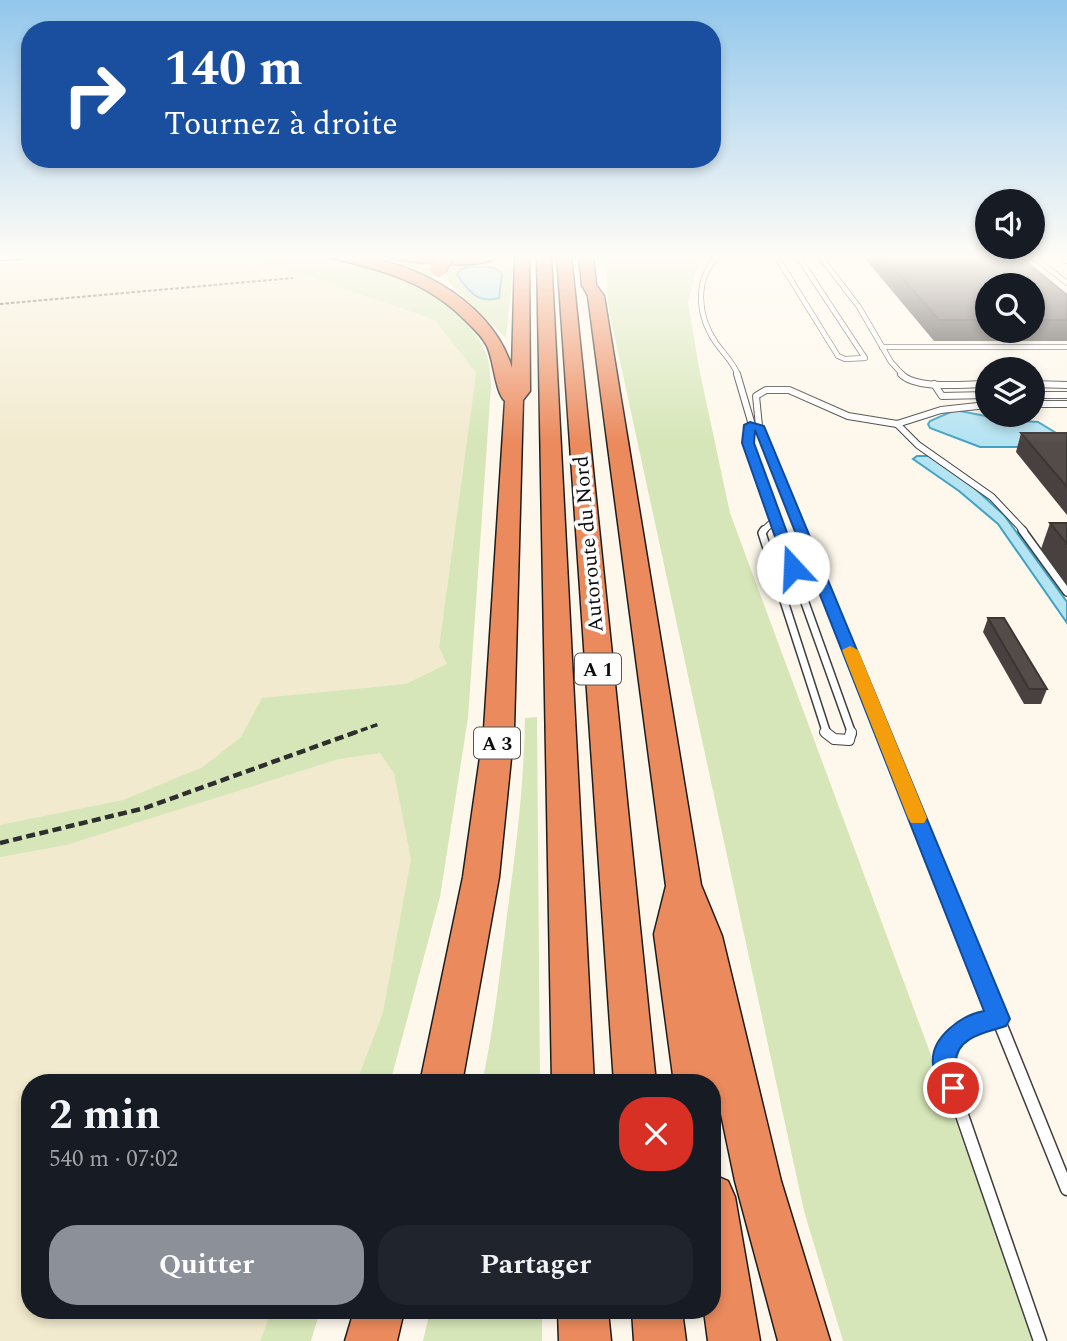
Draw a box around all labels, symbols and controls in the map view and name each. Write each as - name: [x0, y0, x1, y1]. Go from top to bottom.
- text: 140 m: [164, 32, 303, 107]
- icon: right: [49, 49, 140, 140]
- text: Tournez à droite: [164, 100, 398, 149]
- map controls: [975, 189, 1045, 427]
- button: sound: [975, 189, 1045, 259]
- button: search: [975, 273, 1045, 343]
- button: layers: [975, 357, 1045, 427]
- street label: Autoroute du Nord: [565, 454, 613, 634]
- position arrow: [756, 531, 830, 605]
- road number: A 1: [575, 654, 621, 684]
- road number: A 3: [474, 728, 520, 758]
- pin: [923, 1058, 983, 1118]
- icon: arrive: [934, 1069, 972, 1107]
- text: 2 min: [49, 1084, 161, 1147]
- button: close: [619, 1097, 693, 1171]
- text: 540 m · 07:02: [49, 1142, 178, 1177]
- button: Quitter: [49, 1225, 364, 1305]
- button: Partager: [378, 1225, 693, 1305]

